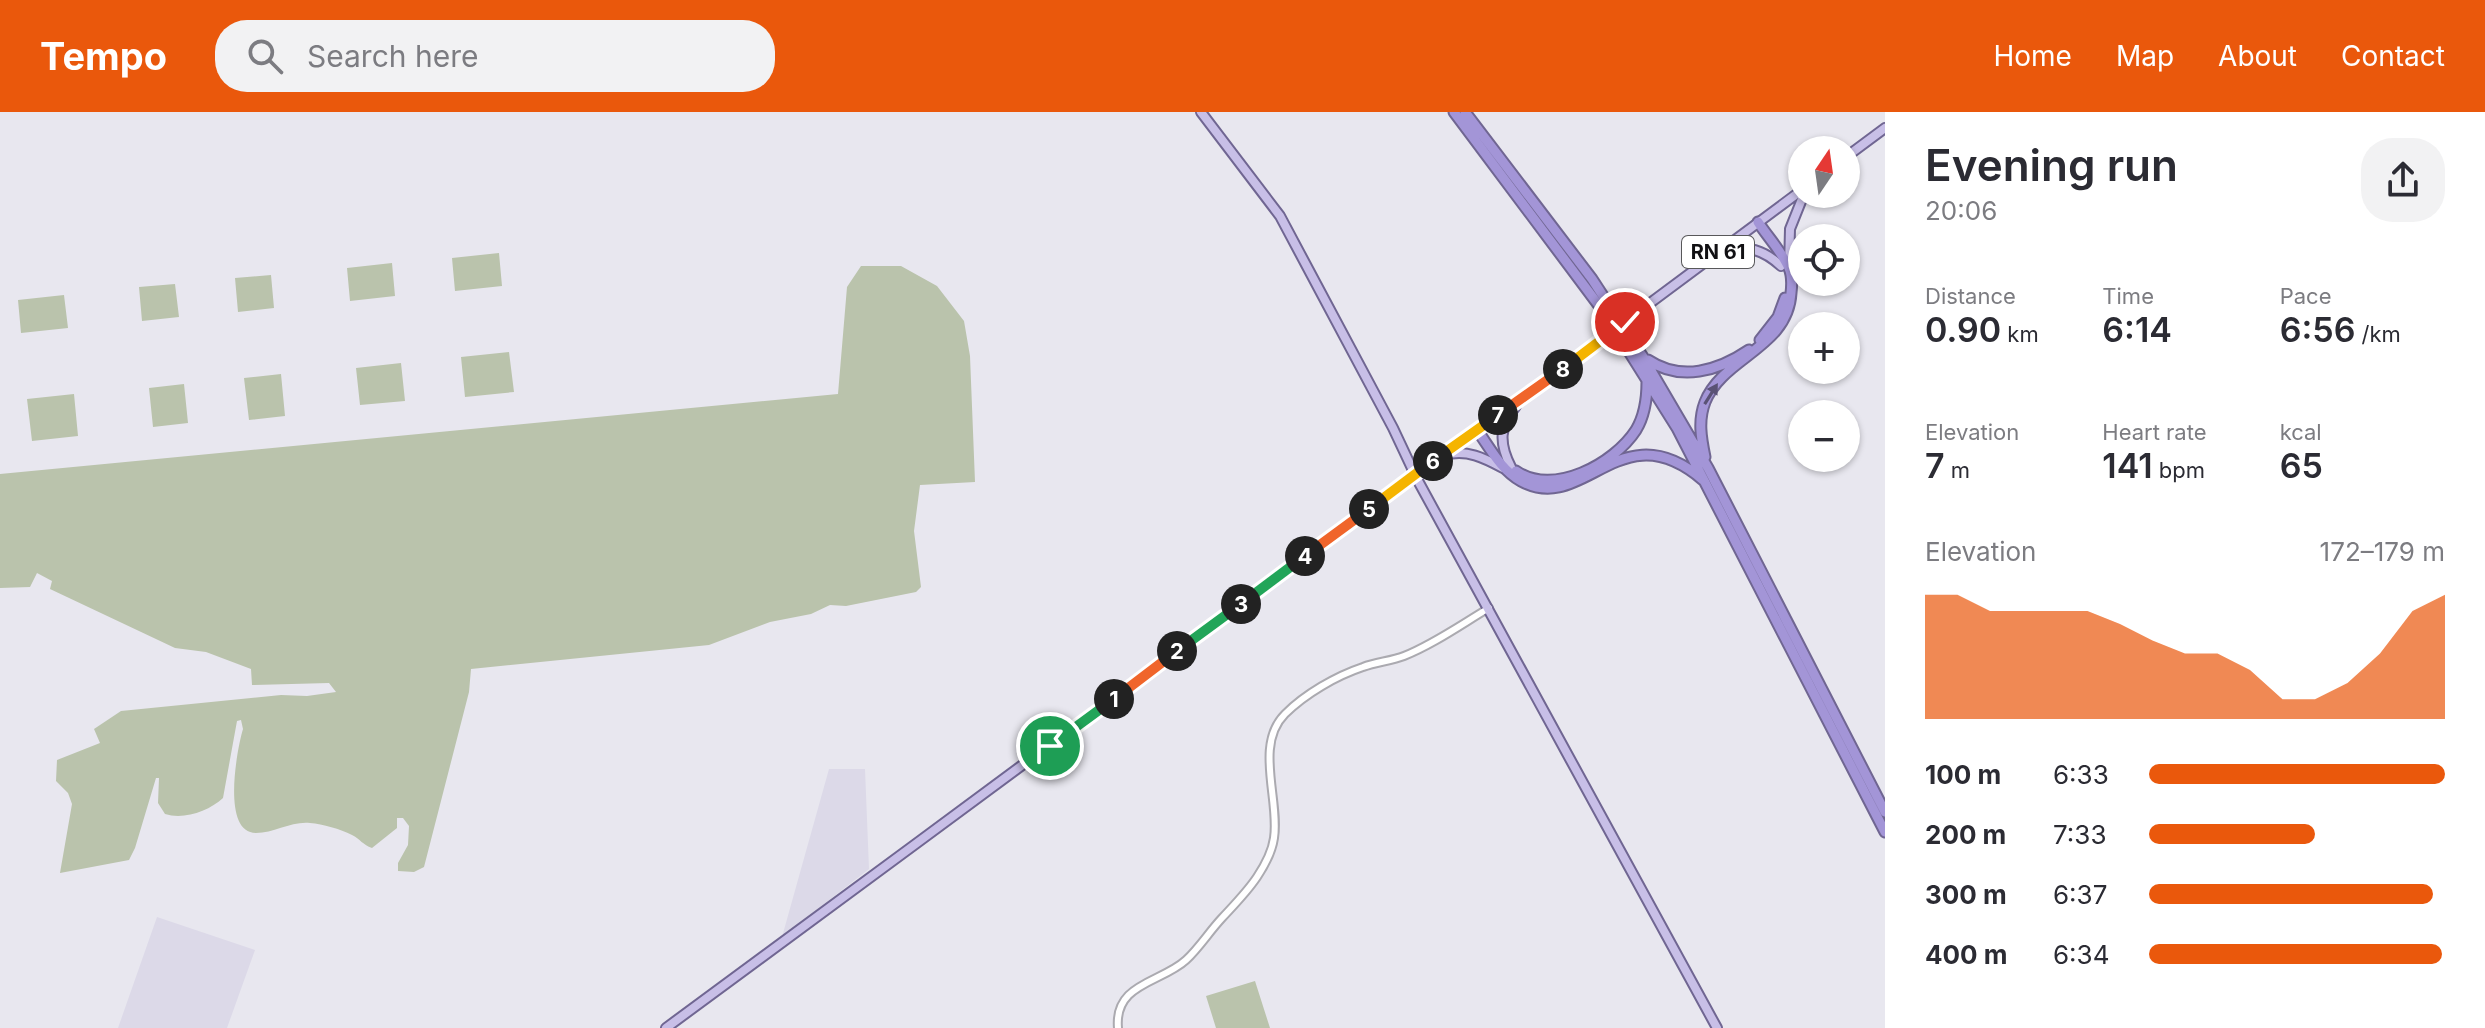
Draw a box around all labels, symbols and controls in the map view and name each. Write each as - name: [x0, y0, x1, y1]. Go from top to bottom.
- search box: [215, 20, 775, 92]
- text: Tempo: [40, 33, 167, 79]
- icon: search: [243, 34, 287, 78]
- text: Search here: [307, 38, 479, 74]
- text: Home: [1993, 39, 2072, 73]
- text: Map: [2116, 39, 2174, 73]
- text: About: [2218, 39, 2297, 73]
- text: Contact: [2341, 39, 2445, 73]
- north arrow: [1788, 136, 1860, 208]
- map controls: [1788, 136, 1860, 472]
- text: Evening run: [1925, 138, 2178, 192]
- button: share: [2361, 138, 2445, 222]
- text: 20:06: [1925, 195, 1997, 226]
- button: locate: [1788, 224, 1860, 296]
- road number: RN 61: [1682, 236, 1754, 268]
- text: Distance: [1925, 283, 2016, 309]
- text: Time: [2102, 283, 2154, 309]
- text: Pace: [2280, 283, 2331, 309]
- pin: [1591, 288, 1659, 356]
- icon: check: [1603, 300, 1647, 344]
- text: 0.90: [1925, 309, 2001, 350]
- text: 6:14: [2102, 309, 2172, 350]
- text: 6:56: [2280, 309, 2355, 350]
- button: +: [1788, 312, 1860, 384]
- text: km: [2001, 321, 2039, 347]
- text: /km: [2355, 321, 2401, 347]
- pin: 8: [1543, 349, 1583, 389]
- text: 8: [1556, 356, 1570, 382]
- one-way arrow: [1704, 383, 1719, 404]
- pin: 7: [1478, 395, 1518, 435]
- button: −: [1788, 400, 1860, 472]
- text: 7: [1492, 402, 1504, 428]
- text: Elevation: [1925, 419, 2019, 445]
- text: Heart rate: [2102, 419, 2207, 445]
- text: kcal: [2280, 419, 2322, 445]
- pin: 6: [1413, 441, 1453, 481]
- text: 7: [1925, 445, 1945, 486]
- text: 141: [2102, 445, 2153, 486]
- text: 65: [2280, 445, 2323, 486]
- text: 6: [1426, 448, 1440, 474]
- text: m: [1945, 457, 1970, 483]
- text: bpm: [2153, 457, 2205, 483]
- pin: 5: [1349, 489, 1389, 529]
- text: 5: [1362, 496, 1376, 522]
- pin: 4: [1285, 536, 1325, 576]
- text: Elevation: [1925, 536, 2036, 567]
- text: 172–179 m: [2320, 536, 2445, 567]
- text: 4: [1298, 543, 1312, 569]
- pin: 3: [1221, 584, 1261, 624]
- text: 3: [1234, 591, 1248, 617]
- pin: 2: [1157, 631, 1197, 671]
- text: 2: [1170, 638, 1184, 664]
- pin: 1: [1094, 679, 1134, 719]
- text: 1: [1109, 686, 1119, 712]
- pin: [1016, 712, 1084, 780]
- icon: arrive: [1028, 724, 1072, 768]
- text: 100 m: [1925, 759, 2001, 790]
- text: 6:33: [2053, 759, 2109, 790]
- text: 200 m: [1925, 819, 2006, 850]
- text: 7:33: [2053, 819, 2106, 850]
- text: 300 m: [1925, 879, 2007, 910]
- text: 6:37: [2053, 879, 2107, 910]
- text: 400 m: [1925, 939, 2008, 970]
- text: 6:34: [2053, 939, 2109, 970]

